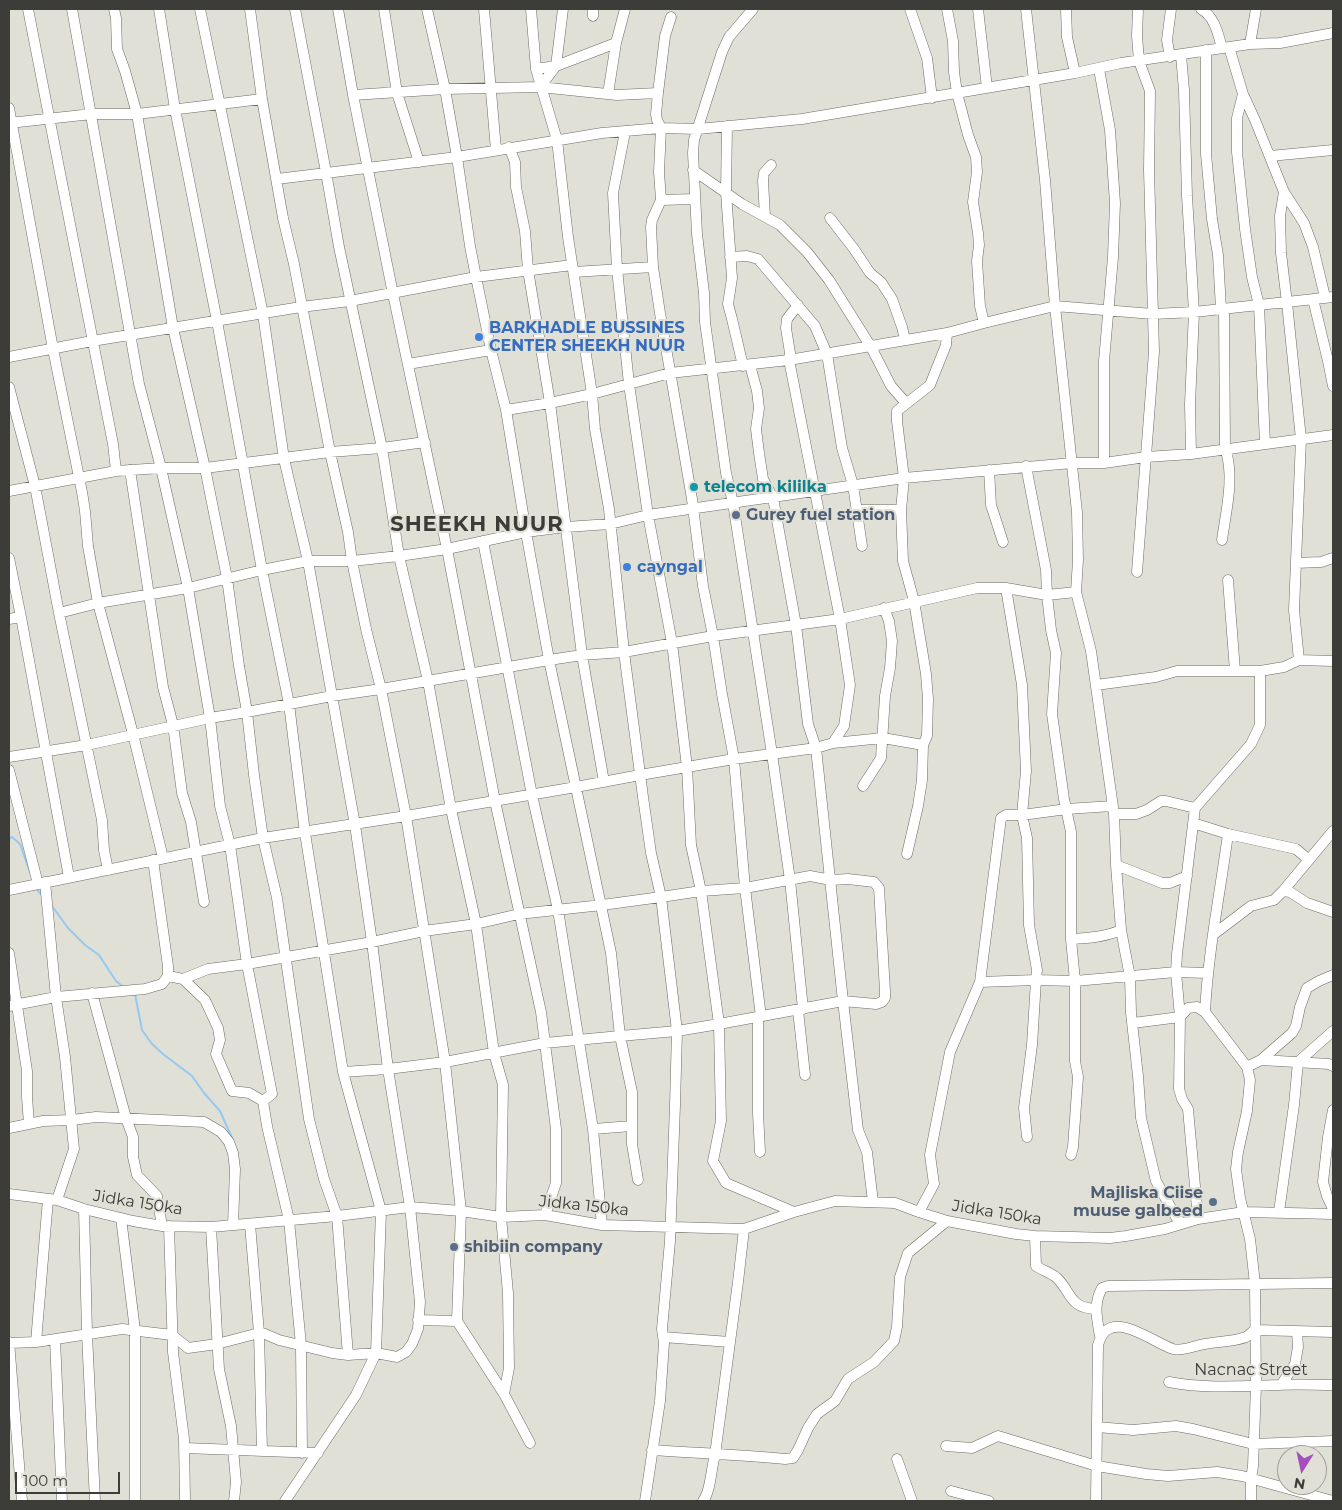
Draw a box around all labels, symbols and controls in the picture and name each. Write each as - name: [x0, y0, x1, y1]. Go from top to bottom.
- place label: BARKHADLE BUSSINES CENTER SHEEKH NUUR: [489, 318, 685, 356]
- marker: BARKHADLE BUSSINES CENTER SHEEKH NUUR: [473, 331, 485, 343]
- place label: telecom kililka: [704, 477, 827, 497]
- marker: telecom kililka: [688, 481, 700, 493]
- place label: Gurey fuel station: [746, 505, 895, 525]
- marker: Gurey fuel station: [730, 509, 742, 521]
- district label: SHEEKH NUUR: [389, 512, 565, 538]
- place label: cayngal: [637, 557, 703, 577]
- marker: cayngal: [621, 561, 633, 573]
- place label: Majliska Ciise muuse galbeed: [1073, 1183, 1203, 1221]
- street label: Jidka 150ka: [92, 1186, 184, 1220]
- street label: Jidka 150ka: [538, 1192, 630, 1220]
- street label: Jidka 150ka: [951, 1196, 1043, 1230]
- marker: Majliska Ciise muuse galbeed: [1207, 1196, 1219, 1208]
- place label: shibiin company: [464, 1237, 602, 1257]
- marker: shibiin company: [448, 1241, 460, 1253]
- street label: Nacnac Street: [1194, 1360, 1308, 1380]
- north arrow: [1277, 1445, 1327, 1495]
- scale bar: [18, 1462, 122, 1494]
- text: 100 m: [23, 1471, 68, 1490]
- text: N: [1292, 1474, 1307, 1494]

